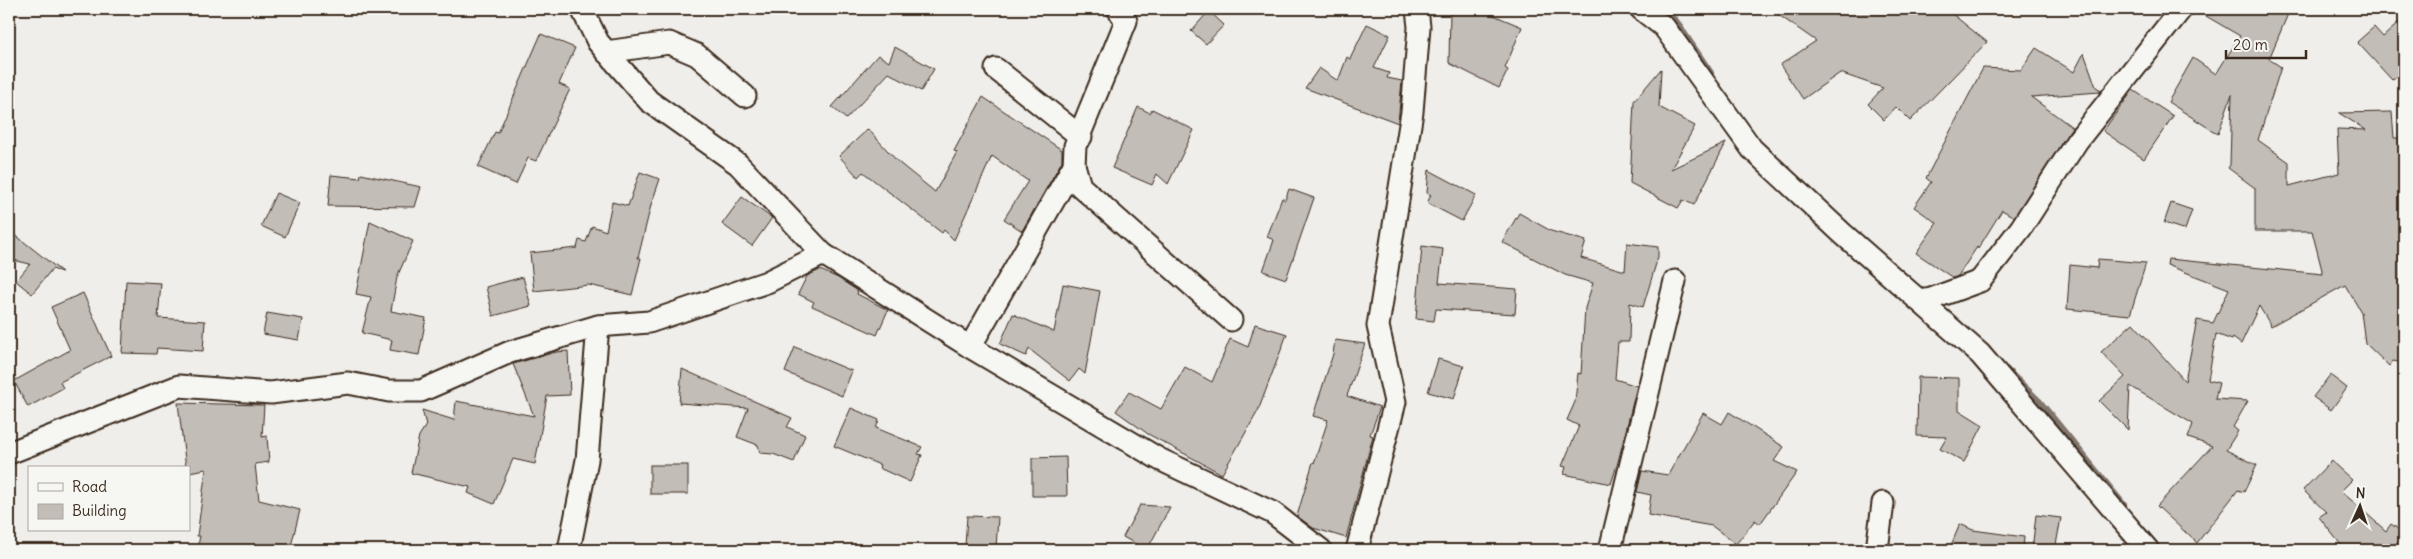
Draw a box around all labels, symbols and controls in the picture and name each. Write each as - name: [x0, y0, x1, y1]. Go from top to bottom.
- scale bar: [2226, 28, 2306, 60]
- text: 20 m: [2233, 35, 2268, 54]
- legend: [28, 466, 190, 532]
- text: Road: [72, 477, 107, 496]
- north arrow: [2336, 482, 2386, 532]
- text: N: [2355, 484, 2366, 502]
- text: Building: [72, 501, 127, 520]

